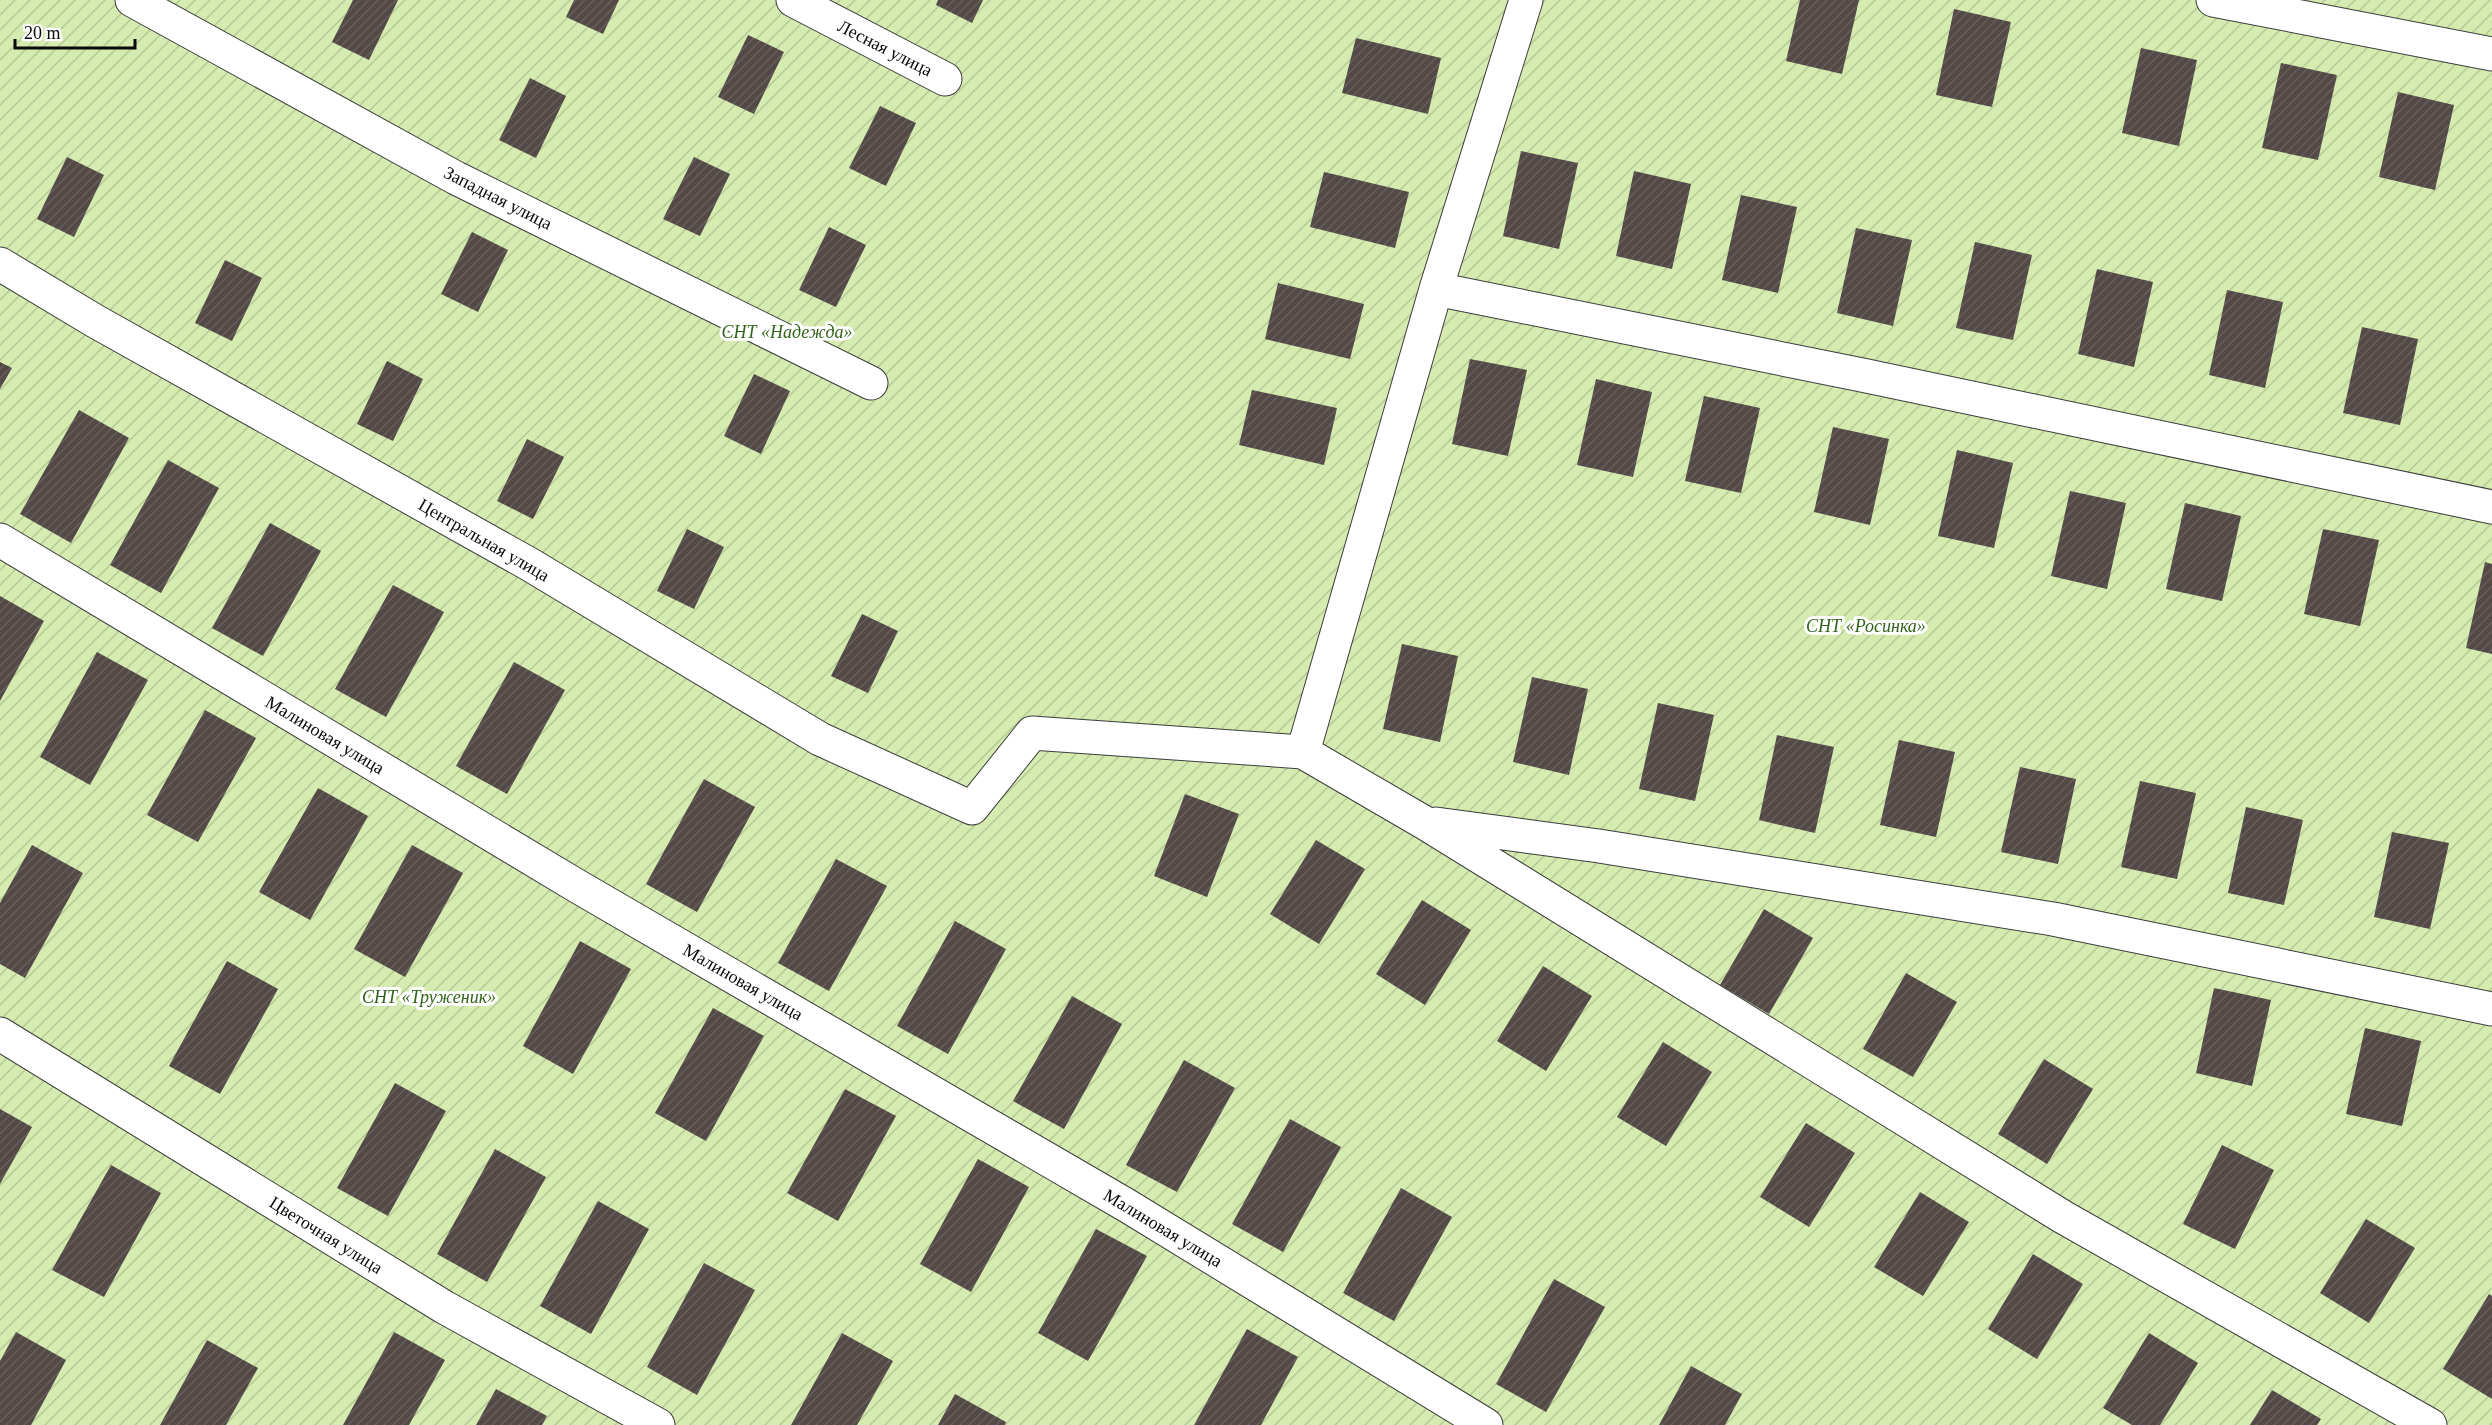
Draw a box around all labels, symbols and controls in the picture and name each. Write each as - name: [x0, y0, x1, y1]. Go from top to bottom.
- scale bar: [15, 12, 135, 50]
- street label: Лесная улица: [834, 16, 936, 80]
- text: 20 m: [24, 23, 61, 43]
- street label: Западная улица: [441, 162, 555, 234]
- park label: СНТ «Надежда»: [721, 322, 853, 342]
- street label: Центральная улица: [415, 494, 553, 586]
- park label: СНТ «Росинка»: [1806, 616, 1926, 636]
- street label: Малиновая улица: [262, 692, 388, 778]
- street label: Малиновая улица: [680, 940, 806, 1024]
- park label: СНТ «Труженик»: [362, 987, 496, 1007]
- street label: Малиновая улица: [1100, 1185, 1226, 1271]
- street label: Цветочная улица: [266, 1192, 386, 1278]

